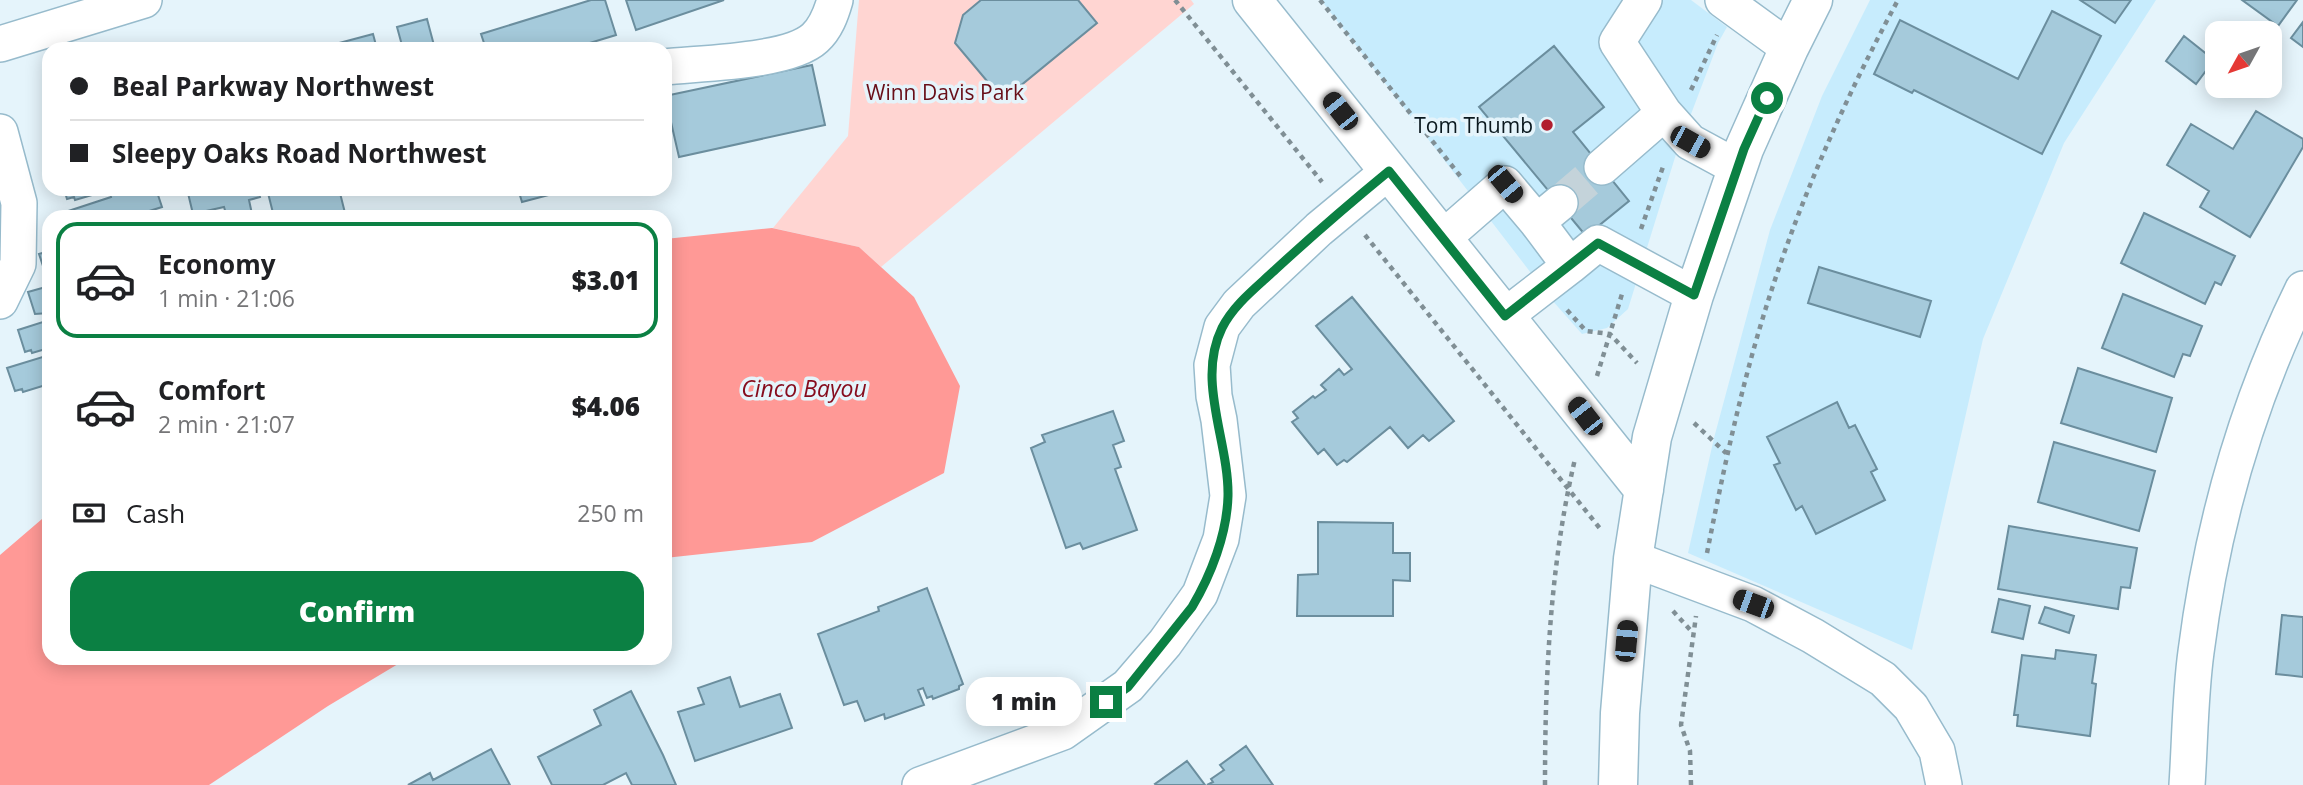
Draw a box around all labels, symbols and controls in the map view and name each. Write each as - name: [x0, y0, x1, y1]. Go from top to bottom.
- north arrow: [2205, 21, 2282, 98]
- map controls: [2205, 21, 2282, 98]
- text: Beal Parkway Northwest: [112, 68, 434, 104]
- park label: Winn Davis Park: [866, 78, 1024, 106]
- route start: [1751, 82, 1783, 114]
- car: [1319, 88, 1362, 134]
- place label: Tom Thumb: [1414, 111, 1533, 139]
- marker: Tom Thumb: [1539, 117, 1555, 133]
- car: [1667, 123, 1714, 161]
- text: Sleepy Oaks Road Northwest: [112, 135, 487, 171]
- car: [1484, 161, 1527, 207]
- text: Economy: [158, 246, 276, 282]
- icon: car: [74, 249, 137, 312]
- text: $3.01: [572, 262, 640, 298]
- text: 1 min · 21:06: [158, 282, 295, 314]
- text: Comfort: [158, 372, 265, 408]
- water label: Cinco Bayou: [741, 372, 867, 404]
- icon: car: [74, 375, 137, 438]
- text: $4.06: [572, 388, 640, 424]
- car: [1564, 393, 1607, 439]
- text: 2 min · 21:07: [158, 408, 295, 440]
- icon: cash: [70, 494, 108, 532]
- text: Cash: [126, 495, 185, 531]
- text: 250 m: [577, 497, 644, 529]
- button: Confirm: [70, 571, 644, 651]
- car: [1730, 587, 1777, 621]
- car: [1614, 619, 1639, 663]
- callout: 1 min: [966, 678, 1082, 726]
- text: 1 min: [991, 685, 1057, 717]
- route end: [1090, 686, 1122, 718]

